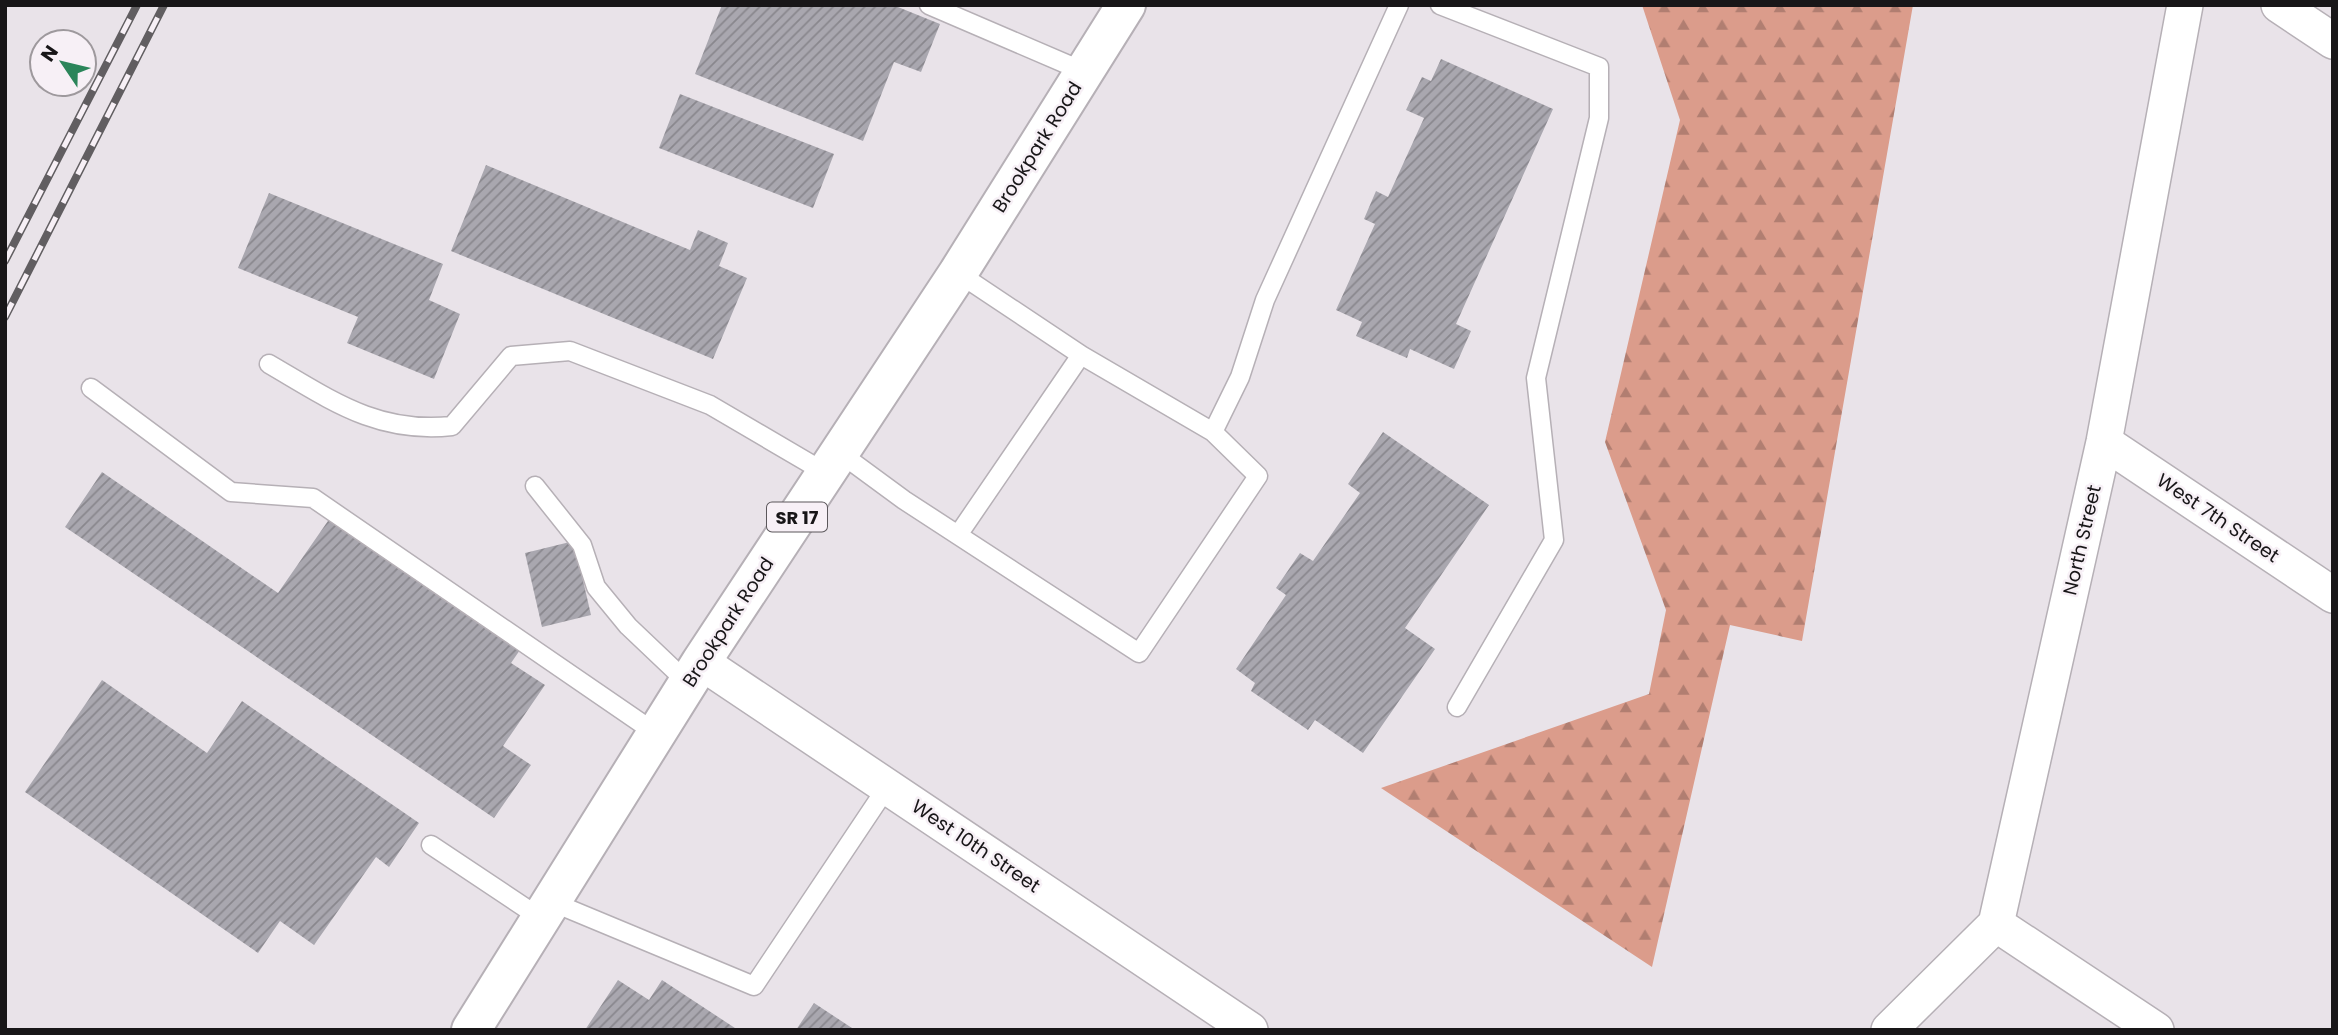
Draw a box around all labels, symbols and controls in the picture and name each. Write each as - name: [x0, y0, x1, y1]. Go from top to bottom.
- north arrow: [28, 28, 98, 98]
- text: N: [34, 40, 65, 67]
- street label: Brookpark Road: [986, 76, 1088, 218]
- street label: West 7th Street: [2151, 467, 2285, 569]
- street label: North Street: [2056, 482, 2108, 598]
- road number: SR 17: [767, 503, 827, 532]
- street label: Brookpark Road: [676, 552, 780, 692]
- street label: West 10th Street: [906, 793, 1046, 899]

